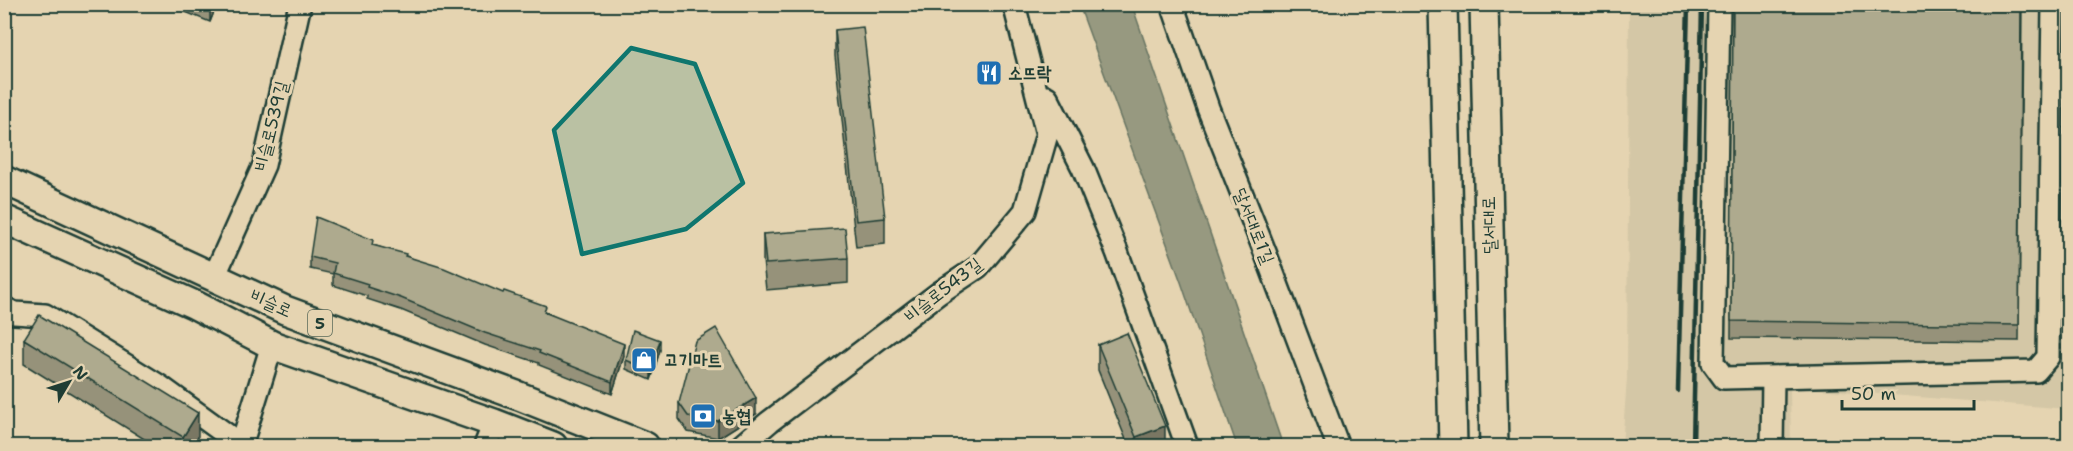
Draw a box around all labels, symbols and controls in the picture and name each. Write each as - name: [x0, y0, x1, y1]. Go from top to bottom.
- restaurant icon: 소뜨락: [974, 58, 1004, 88]
- place label: 소뜨락: [1008, 61, 1052, 85]
- street label: 비슬로539길: [248, 78, 294, 174]
- street label: 달서대로1길: [1228, 184, 1280, 268]
- street label: 달서대로: [1476, 196, 1502, 254]
- street label: 비슬로543길: [899, 252, 987, 328]
- street label: 비슬로: [246, 283, 296, 323]
- road number: 5: [308, 310, 332, 336]
- shop icon: 고기마트: [629, 345, 659, 375]
- place label: 고기마트: [664, 348, 722, 372]
- north arrow: [39, 352, 99, 412]
- text: N: [68, 361, 92, 384]
- scale bar: [1842, 373, 1974, 411]
- text: 50 m: [1851, 382, 1896, 406]
- bank icon: 농협: [688, 401, 718, 431]
- place label: 농협: [722, 404, 751, 428]

